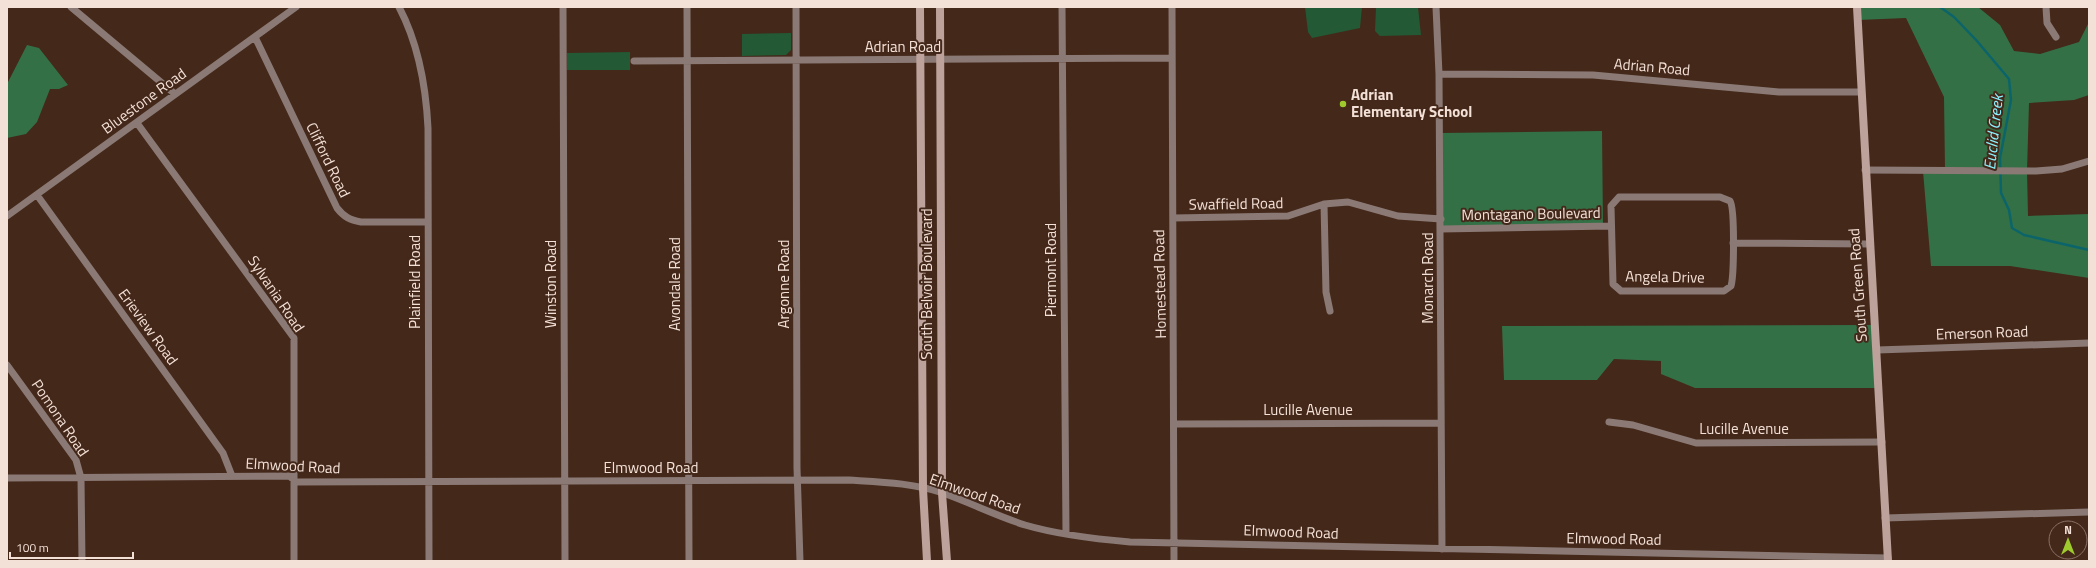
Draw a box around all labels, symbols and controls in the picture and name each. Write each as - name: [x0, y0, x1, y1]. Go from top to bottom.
- street label: Adrian Road: [865, 35, 941, 58]
- street label: Adrian Road: [1613, 52, 1691, 81]
- street label: Bluestone Road: [97, 62, 191, 139]
- place label: Adrian Elementary School: [1351, 83, 1472, 123]
- water label: Euclid Creek: [1977, 91, 2009, 171]
- marker: Adrian Elementary School: [1338, 99, 1348, 109]
- street label: Clifford Road: [300, 118, 357, 201]
- street label: Swaffield Road: [1188, 191, 1284, 216]
- street label: Montagano Boulevard: [1461, 201, 1601, 226]
- street label: South Belvoir Boulevard: [915, 208, 938, 360]
- street label: Piermont Road: [1039, 223, 1062, 317]
- street label: South Green Road: [1842, 227, 1873, 343]
- street label: Homestead Road: [1147, 229, 1172, 339]
- street label: Monarch Road: [1416, 232, 1439, 324]
- street label: Plainfield Road: [403, 235, 426, 329]
- street label: Avondale Road: [663, 237, 686, 331]
- street label: Argonne Road: [772, 239, 795, 329]
- street label: Winston Road: [539, 240, 562, 328]
- street label: Sylvania Road: [242, 251, 311, 337]
- street label: Angela Drive: [1625, 264, 1705, 289]
- street label: Erieview Road: [113, 284, 184, 370]
- street label: Emerson Road: [1935, 319, 2029, 346]
- street label: Pomona Road: [26, 375, 95, 461]
- street label: Lucille Avenue: [1263, 398, 1353, 421]
- street label: Lucille Avenue: [1699, 417, 1789, 440]
- street label: Elmwood Road: [245, 452, 341, 479]
- street label: Elmwood Road: [603, 456, 699, 479]
- street label: Elmwood Road: [926, 467, 1024, 520]
- street label: Elmwood Road: [1243, 518, 1339, 545]
- north arrow: [2048, 520, 2088, 560]
- text: N: [2064, 522, 2072, 538]
- street label: Elmwood Road: [1566, 526, 1662, 551]
- scale bar: [10, 534, 133, 560]
- text: 100 m: [16, 538, 49, 557]

